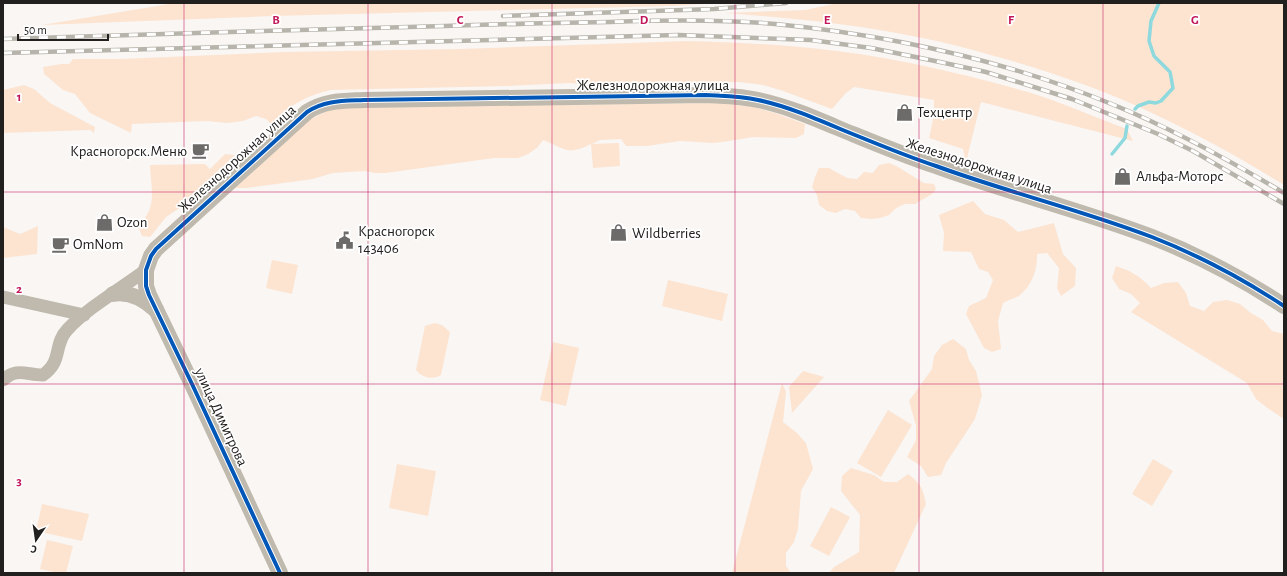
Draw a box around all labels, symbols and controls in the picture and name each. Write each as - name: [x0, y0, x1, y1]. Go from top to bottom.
- text: B: [272, 14, 280, 27]
- text: C: [457, 14, 464, 27]
- text: D: [640, 14, 649, 27]
- text: E: [824, 14, 831, 27]
- text: F: [1008, 14, 1015, 27]
- text: G: [1191, 14, 1199, 27]
- scale bar: [18, 16, 108, 42]
- text: 50 m: [24, 24, 47, 36]
- street label: Железнодорожная улица: [577, 78, 730, 93]
- text: 1: [17, 91, 21, 104]
- street label: Железнодорожная улица: [175, 102, 299, 216]
- shop icon: Техцентр: [894, 102, 914, 122]
- place label: Техцентр: [917, 105, 973, 120]
- street label: Железнодорожная улица: [904, 135, 1054, 197]
- cafe icon: Красногорск.Меню: [190, 141, 210, 161]
- place label: Красногорск.Меню: [70, 144, 187, 159]
- shop icon: Альфа-Моторс: [1113, 166, 1133, 186]
- place label: Альфа-Моторс: [1136, 169, 1223, 184]
- shop icon: Ozon: [94, 212, 114, 232]
- place label: Ozon: [117, 215, 147, 230]
- shop icon: Wildberries: [609, 223, 629, 243]
- place label: Красногорск 143406: [358, 224, 435, 256]
- place label: Wildberries: [632, 226, 701, 241]
- public building icon: Красногорск 143406: [335, 230, 355, 250]
- cafe icon: OmNom: [50, 234, 70, 254]
- place label: OmNom: [73, 237, 123, 252]
- text: 2: [16, 283, 22, 296]
- street label: улица Димитрова: [191, 365, 250, 468]
- text: 3: [16, 475, 22, 488]
- north arrow: [16, 520, 56, 560]
- text: С: [30, 543, 38, 555]

